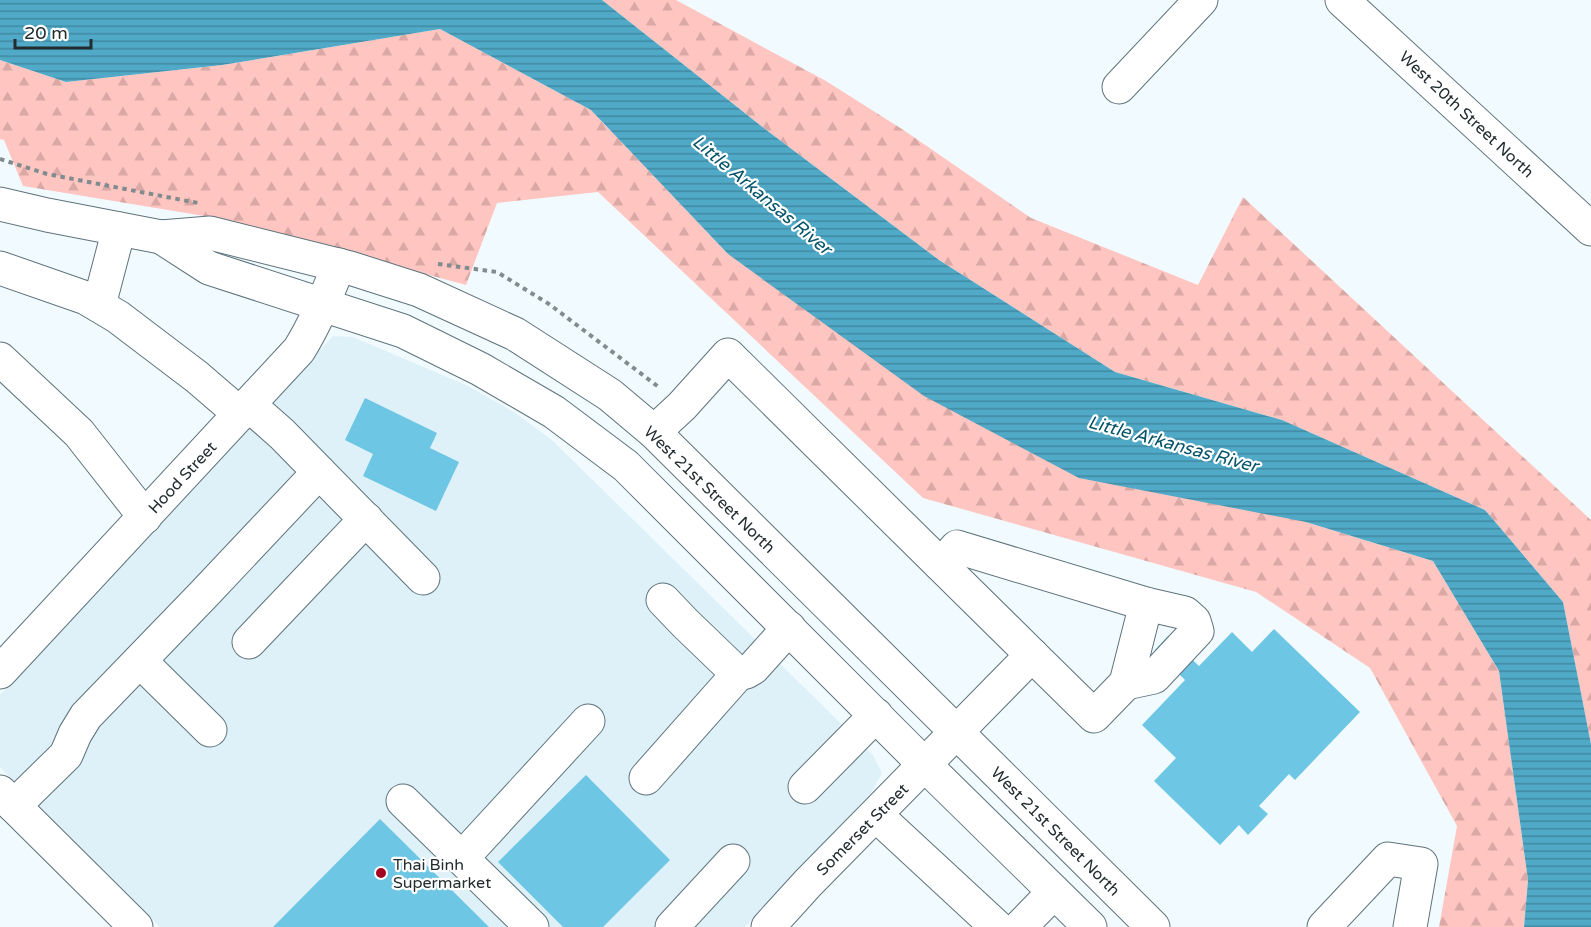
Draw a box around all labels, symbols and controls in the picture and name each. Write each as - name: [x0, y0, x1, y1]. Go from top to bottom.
- scale bar: [15, 12, 92, 50]
- text: 20 m: [24, 22, 68, 44]
- street label: West 20th Street North: [1395, 47, 1538, 182]
- water label: Little Arkansas River: [688, 130, 838, 261]
- water label: Little Arkansas River: [1086, 411, 1262, 478]
- street label: West 21st Street North: [640, 422, 779, 558]
- street label: Hood Street: [144, 437, 221, 518]
- street label: West 21st Street North: [986, 763, 1124, 901]
- street label: Somerset Street: [812, 779, 913, 880]
- place label: Thai Binh Supermarket: [393, 855, 491, 893]
- marker: Thai Binh Supermarket: [374, 866, 388, 880]

